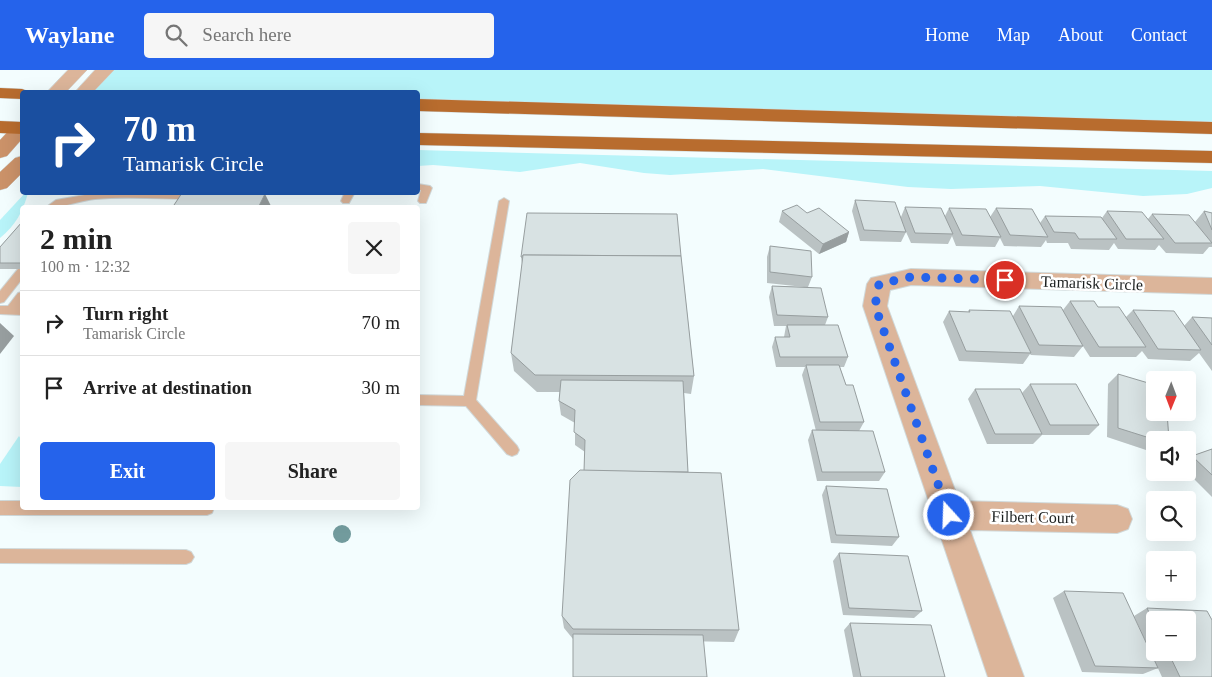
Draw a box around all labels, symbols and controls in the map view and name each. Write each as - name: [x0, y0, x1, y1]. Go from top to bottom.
- search box: [144, 13, 494, 58]
- icon: search: [162, 21, 190, 49]
- text: Waylane: [25, 22, 114, 48]
- text: Search here: [202, 24, 291, 45]
- text: Home: [925, 25, 969, 45]
- text: Map: [997, 25, 1030, 45]
- text: About: [1058, 25, 1103, 45]
- text: Contact: [1131, 25, 1187, 45]
- icon: right: [40, 110, 105, 175]
- text: 70 m: [123, 110, 196, 149]
- text: Tamarisk Circle: [123, 151, 264, 176]
- text: 2 min: [40, 222, 113, 255]
- button: close: [348, 222, 400, 274]
- text: 100 m · 12:32: [40, 258, 130, 275]
- pin: [984, 259, 1026, 301]
- icon: arrive: [991, 266, 1019, 294]
- street label: Tamarisk Circle: [1041, 273, 1143, 293]
- text: Turn right: [83, 303, 168, 324]
- icon: right: [40, 309, 68, 337]
- text: 70 m: [361, 312, 400, 333]
- text: Tamarisk Circle: [83, 325, 185, 342]
- north arrow: [1146, 371, 1196, 421]
- map controls: [1146, 371, 1196, 661]
- icon: arrive: [40, 374, 68, 402]
- text: Arrive at destination: [83, 377, 252, 398]
- text: 30 m: [361, 377, 400, 398]
- button: sound: [1146, 431, 1196, 481]
- button: Exit: [40, 442, 215, 500]
- button: Share: [225, 442, 400, 500]
- position arrow: [922, 488, 974, 540]
- button: search: [1146, 491, 1196, 541]
- street label: Filbert Court: [991, 508, 1075, 526]
- button: +: [1146, 551, 1196, 601]
- button: −: [1146, 611, 1196, 661]

